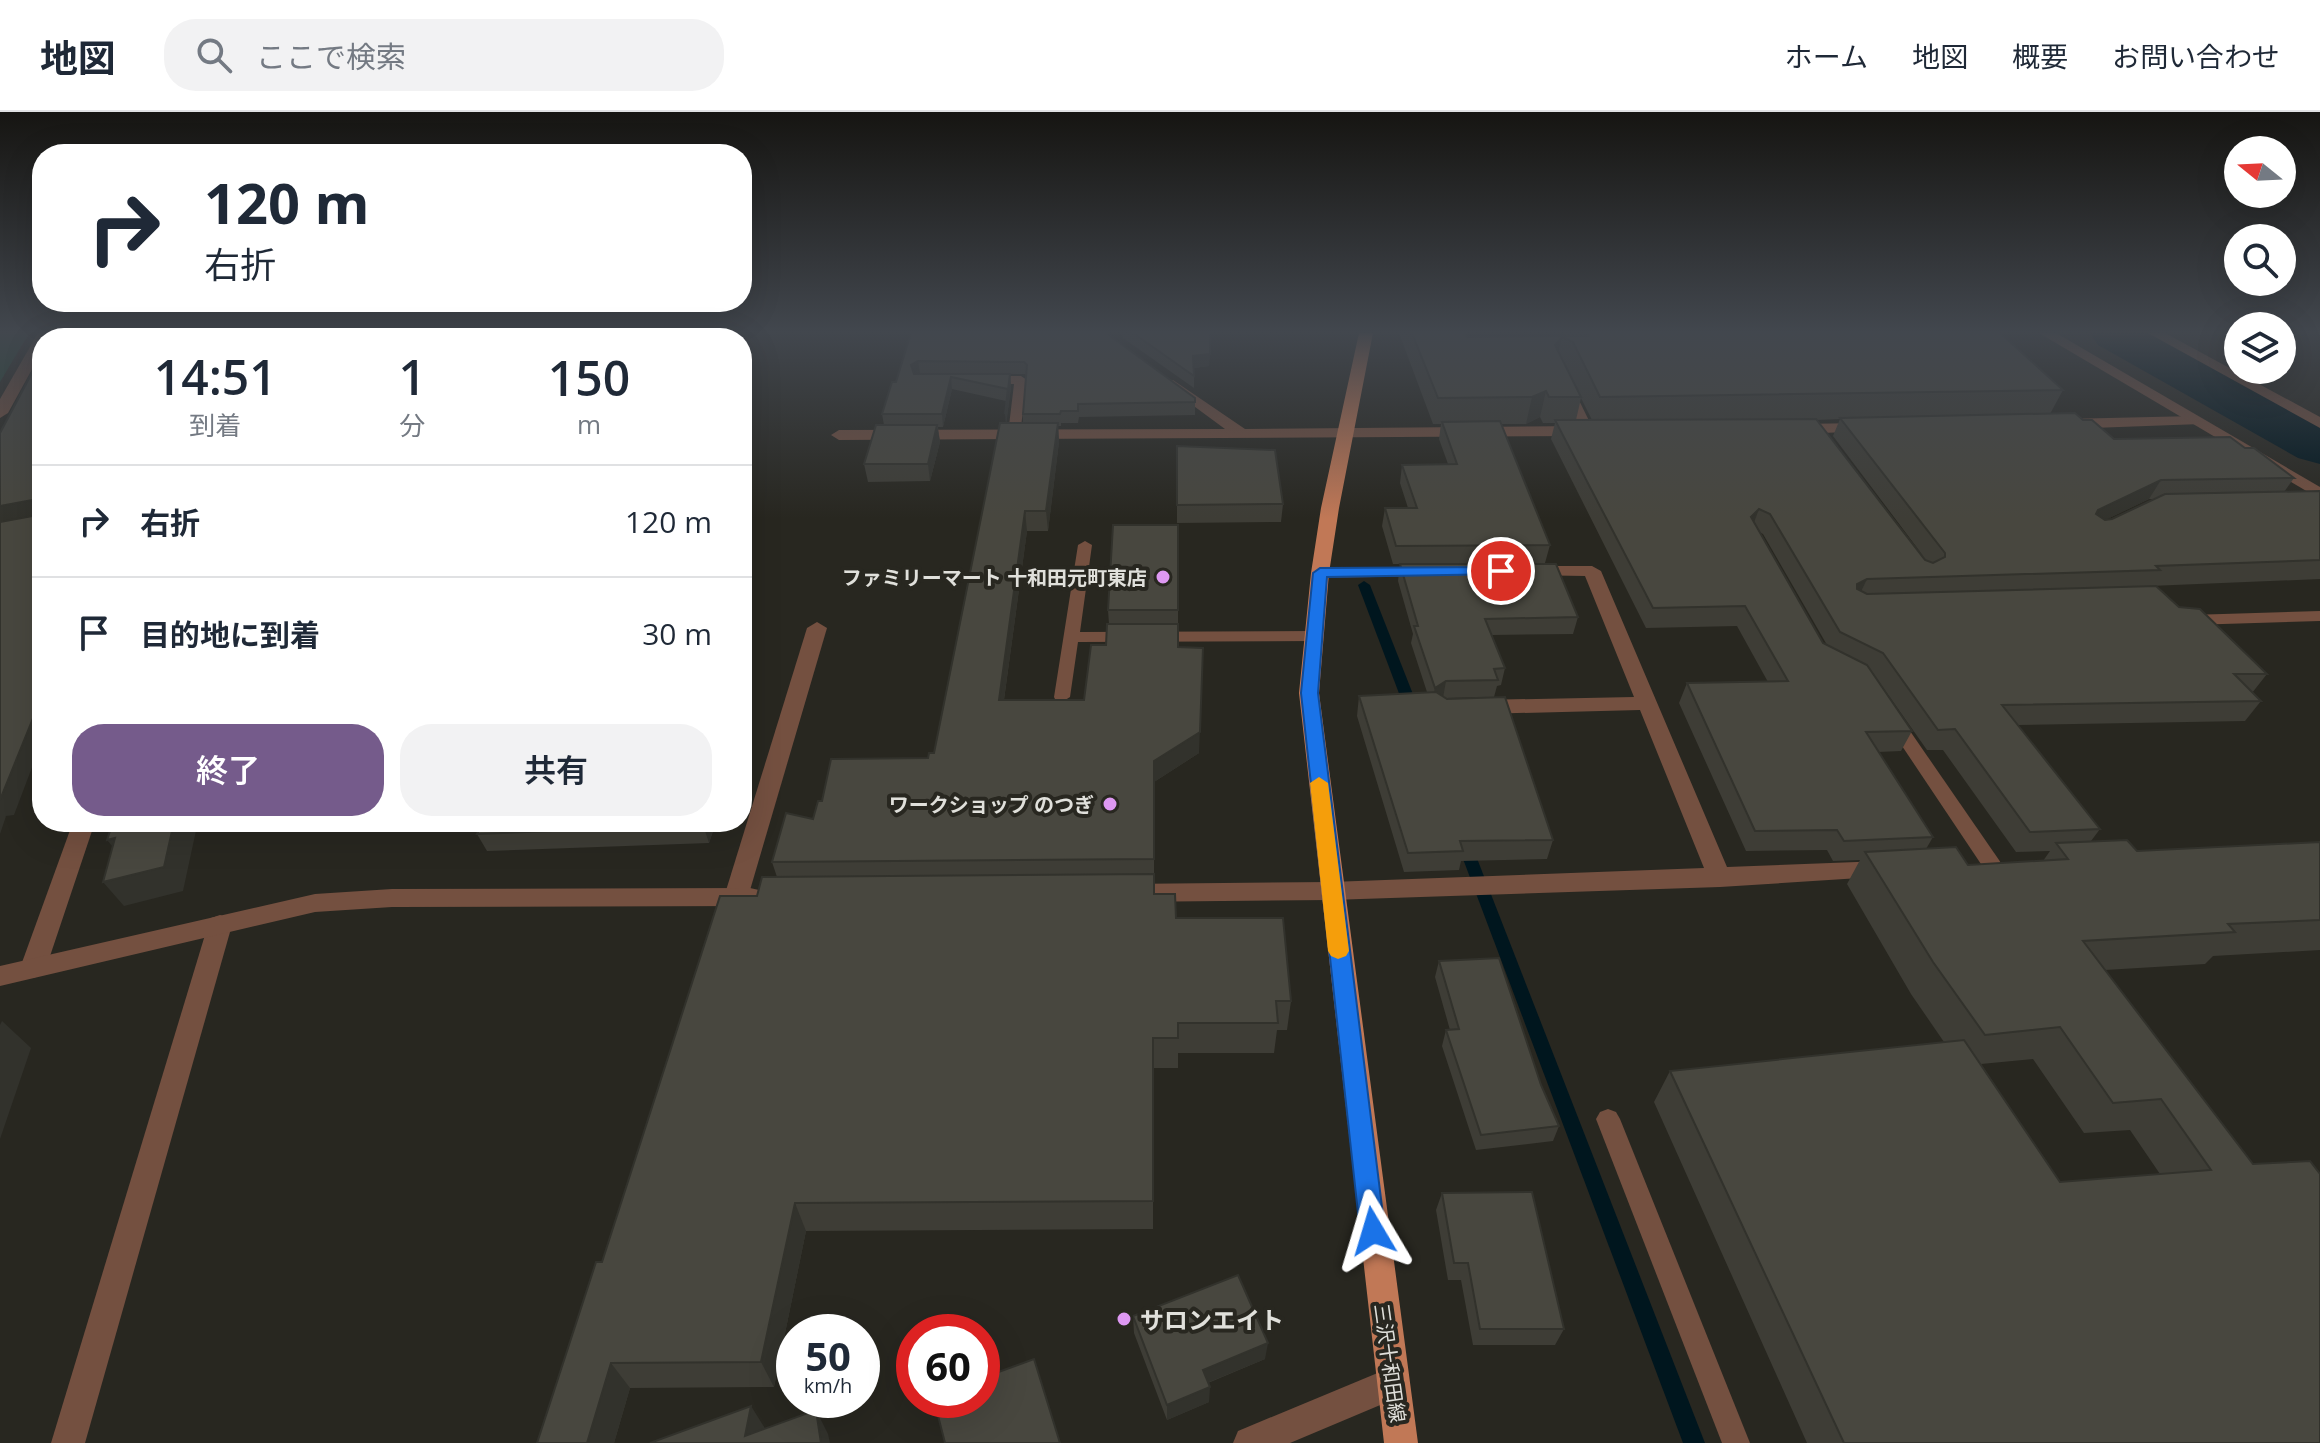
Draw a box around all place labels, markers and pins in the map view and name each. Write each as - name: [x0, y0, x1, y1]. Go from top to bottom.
- pin: [1467, 537, 1535, 605]
- place label: ファミリーマート 十和田元町東店: [842, 564, 1147, 591]
- marker: ファミリーマート 十和田元町東店: [1154, 568, 1172, 586]
- place label: ワークショップ のつぎ: [889, 791, 1094, 818]
- marker: ワークショップ のつぎ: [1101, 795, 1119, 813]
- place label: サロンエイト: [1140, 1303, 1284, 1336]
- marker: サロンエイト: [1115, 1310, 1133, 1328]

